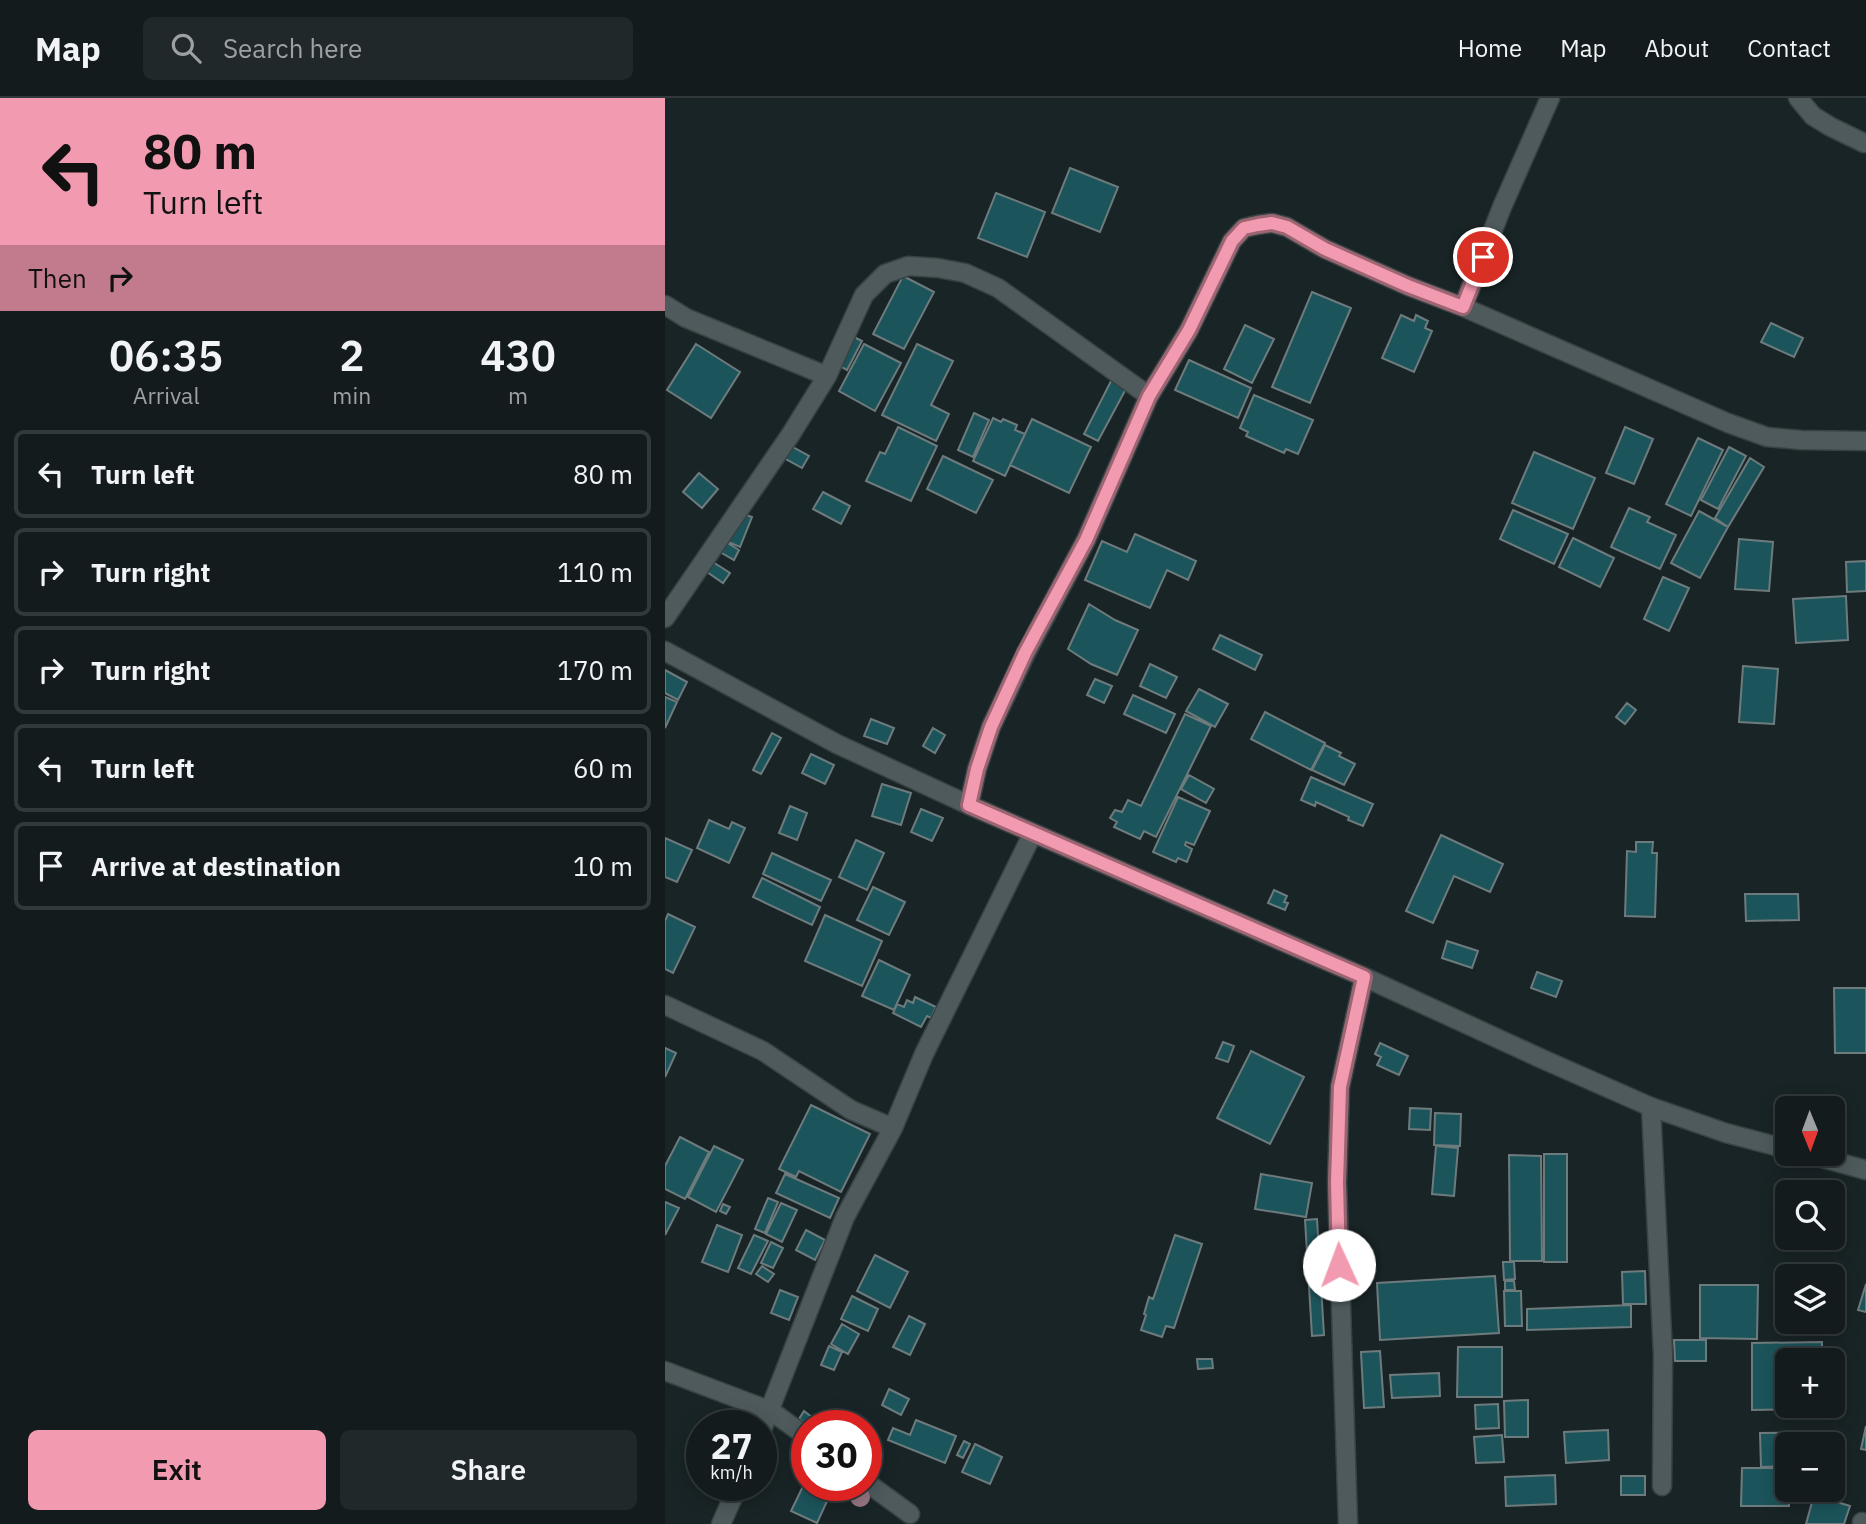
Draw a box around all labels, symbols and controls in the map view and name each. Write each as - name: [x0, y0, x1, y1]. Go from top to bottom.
- search box: [143, 17, 633, 80]
- text: Map: [35, 27, 101, 70]
- icon: search: [167, 29, 205, 67]
- text: Search here: [223, 31, 362, 65]
- text: Home: [1458, 32, 1522, 64]
- text: Map: [1560, 32, 1606, 64]
- text: About: [1644, 32, 1709, 64]
- text: Contact: [1747, 32, 1831, 64]
- text: 80 m: [143, 119, 257, 182]
- icon: left: [28, 126, 119, 217]
- text: Turn left: [143, 181, 263, 223]
- pin: [1453, 227, 1513, 287]
- icon: arrive: [1464, 238, 1502, 276]
- icon: right: [101, 259, 139, 297]
- text: Then: [28, 261, 87, 295]
- text: 06:35: [109, 328, 223, 383]
- text: 2: [339, 328, 364, 383]
- text: 430: [480, 328, 556, 383]
- text: Arrival: [133, 380, 200, 410]
- text: min: [332, 380, 371, 410]
- text: m: [508, 380, 528, 410]
- icon: left: [32, 455, 70, 493]
- text: Turn left: [91, 457, 194, 491]
- text: 80 m: [573, 457, 633, 491]
- icon: right: [32, 553, 70, 591]
- text: Turn right: [91, 555, 210, 589]
- text: 110 m: [557, 555, 633, 589]
- icon: right: [32, 651, 70, 689]
- text: Turn right: [91, 653, 210, 687]
- text: 170 m: [557, 653, 633, 687]
- icon: left: [32, 749, 70, 787]
- text: Turn left: [91, 751, 194, 785]
- text: 60 m: [573, 751, 633, 785]
- icon: arrive: [32, 847, 70, 885]
- text: Arrive at destination: [91, 849, 341, 883]
- text: 10 m: [573, 849, 633, 883]
- north arrow: [1775, 1096, 1845, 1166]
- map controls: [1775, 1096, 1845, 1502]
- button: search: [1775, 1180, 1845, 1250]
- position arrow: [1302, 1228, 1376, 1302]
- button: layers: [1775, 1264, 1845, 1334]
- button: +: [1775, 1348, 1845, 1418]
- speed limit sign: 30: [791, 1410, 882, 1501]
- text: 27: [710, 1423, 753, 1469]
- button: Exit: [28, 1430, 326, 1510]
- button: Share: [340, 1430, 637, 1510]
- button: −: [1775, 1432, 1845, 1502]
- text: km/h: [710, 1461, 753, 1484]

